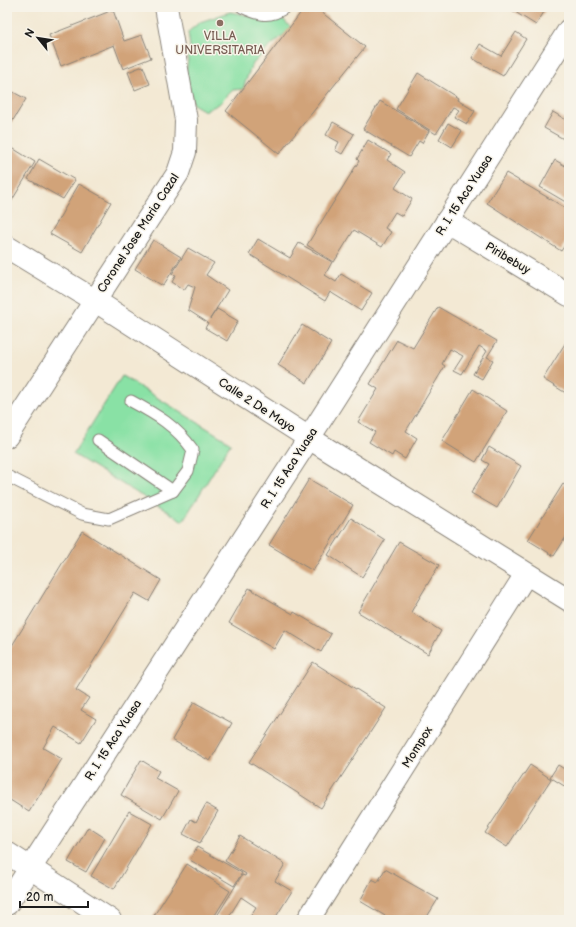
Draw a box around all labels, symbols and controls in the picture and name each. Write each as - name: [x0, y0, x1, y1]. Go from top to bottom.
- north arrow: [18, 18, 58, 58]
- marker: VILLA UNIVERSITARIA: [215, 18, 225, 28]
- text: N: [22, 26, 37, 40]
- place label: VILLA UNIVERSITARIA: [175, 29, 265, 58]
- street label: R. I. 15 Aca Yuasa: [433, 152, 496, 239]
- street label: Coronel Jose Maria Cazal: [94, 171, 183, 296]
- street label: Piribebuy: [482, 239, 534, 278]
- street label: Calle 2 De Mayo: [215, 375, 298, 436]
- street label: R. I. 15 Aca Yuasa: [258, 425, 321, 512]
- street label: R. I. 15 Aca Yuasa: [82, 697, 145, 784]
- street label: Mompox: [399, 723, 436, 771]
- scale bar: [20, 883, 88, 909]
- text: 20 m: [26, 890, 53, 905]

